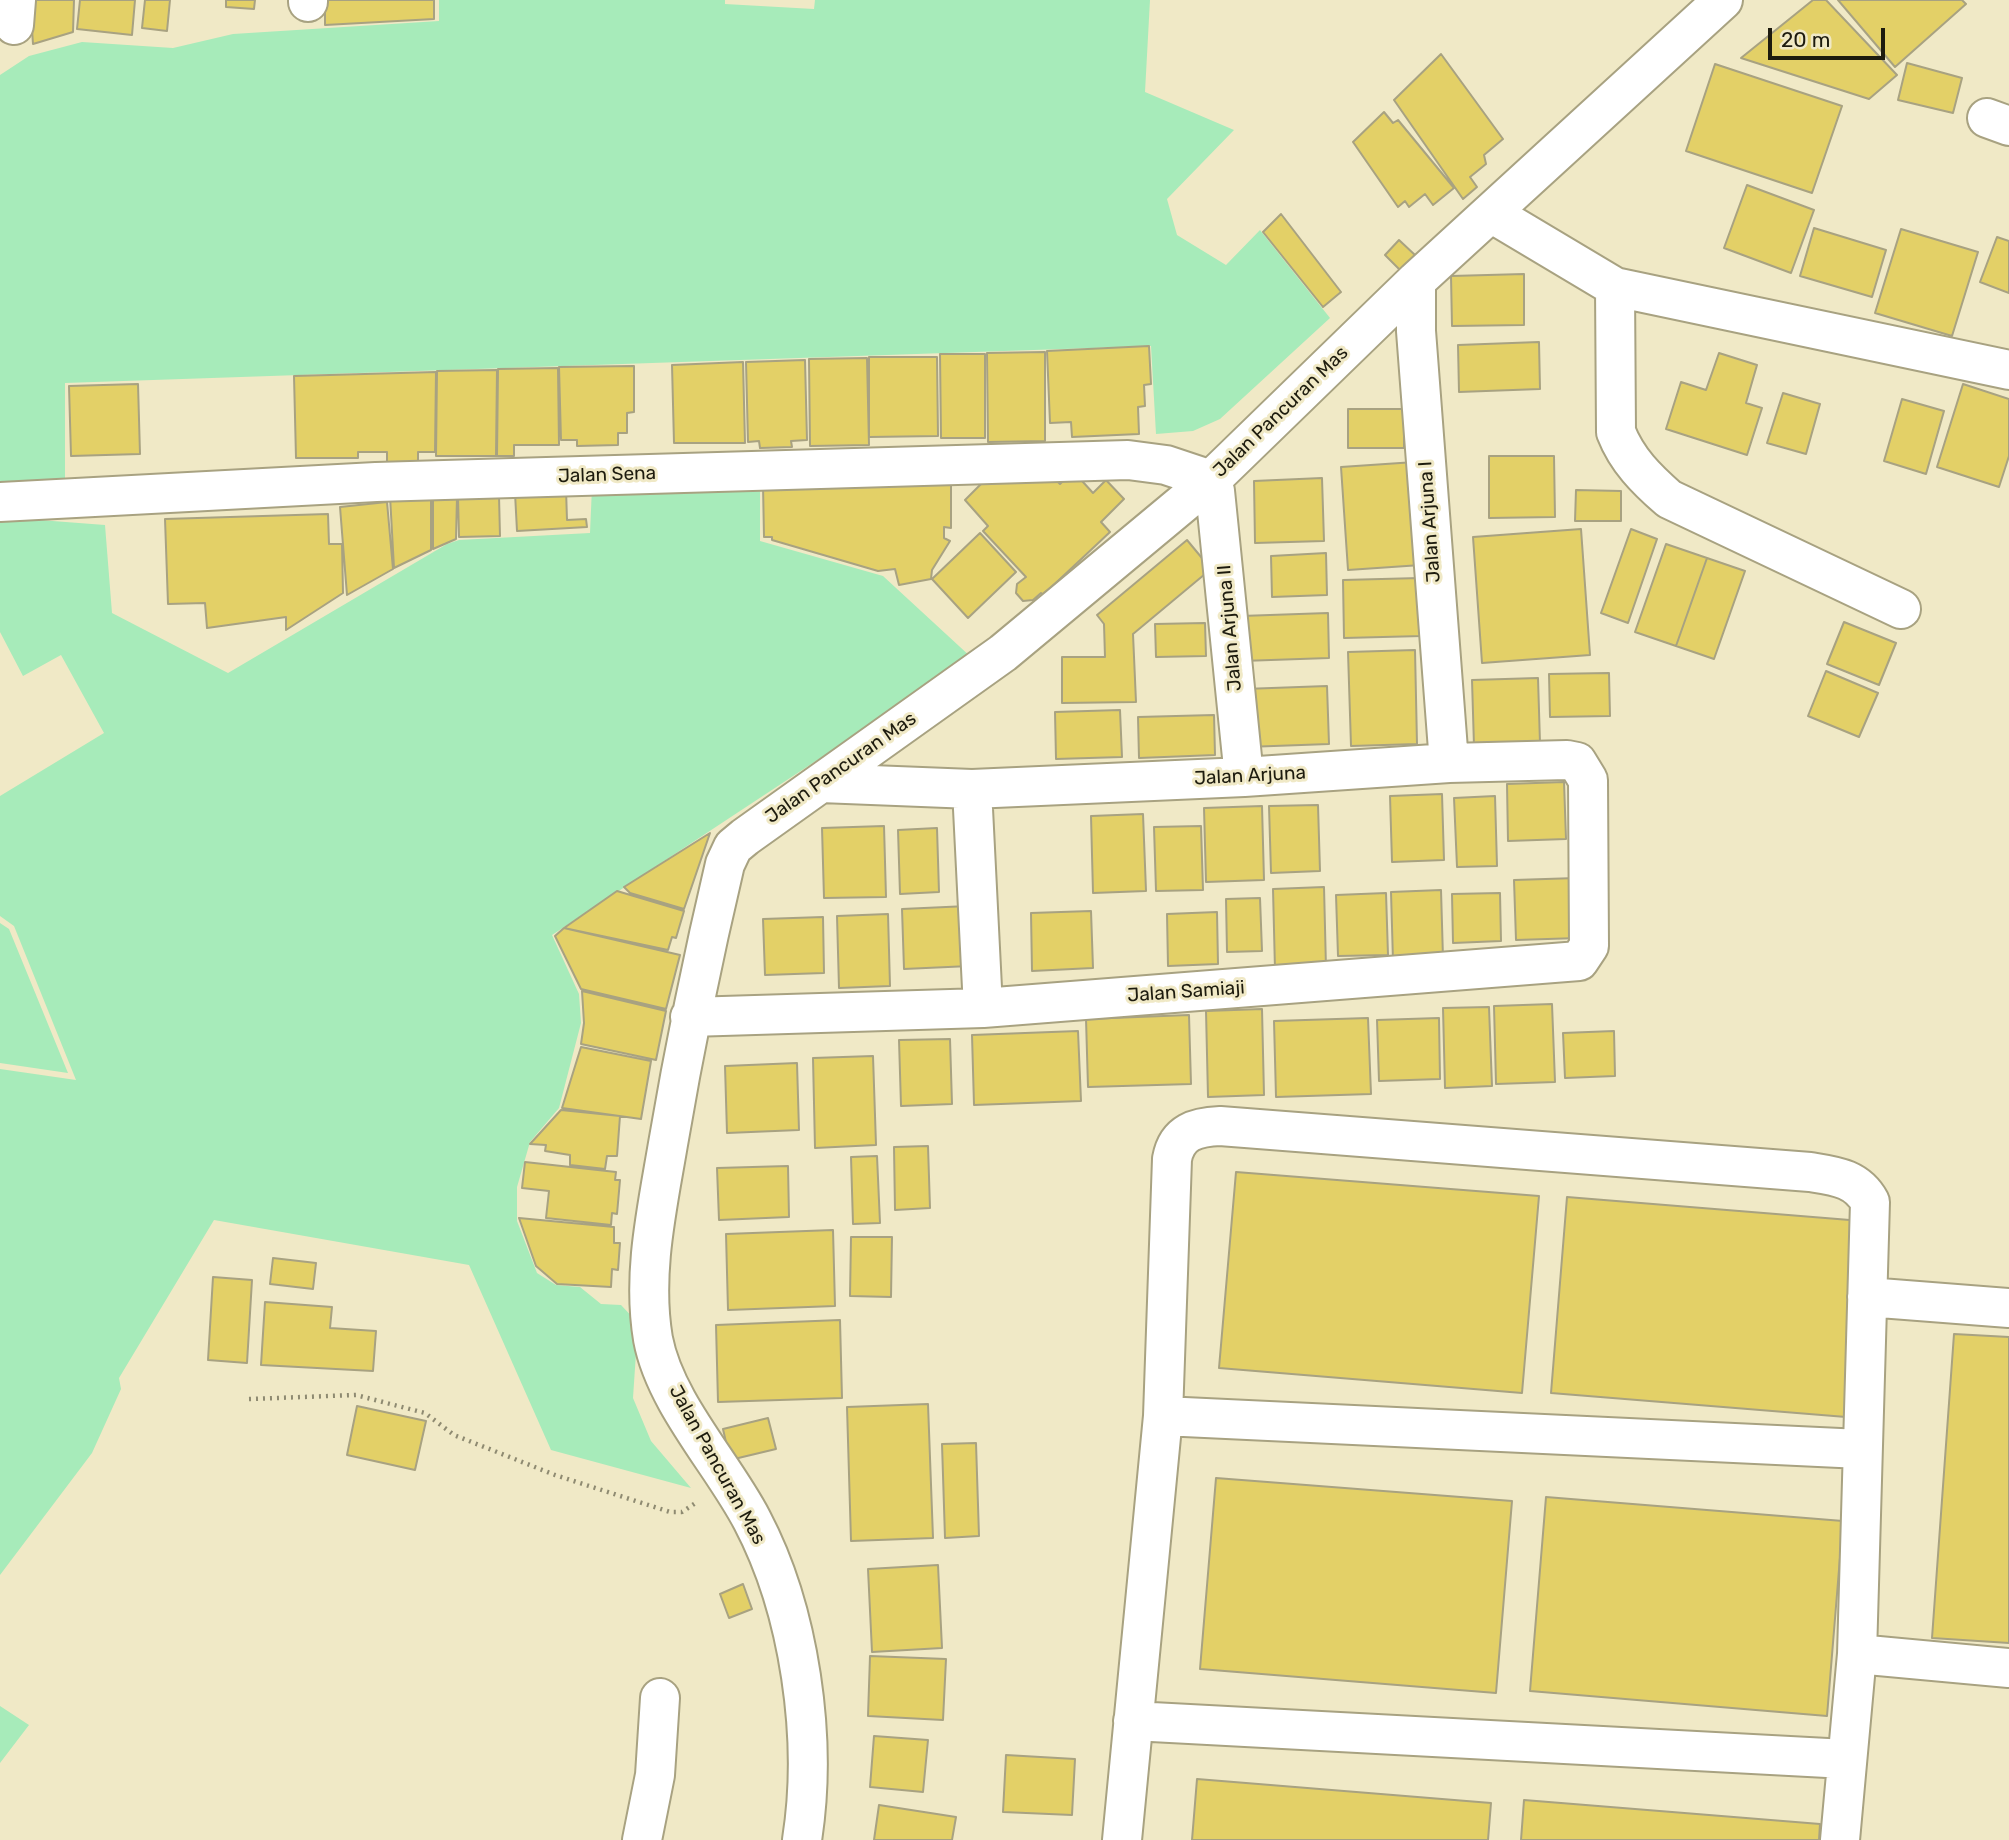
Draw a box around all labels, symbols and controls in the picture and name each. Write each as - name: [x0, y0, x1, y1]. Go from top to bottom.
- scale bar: [1771, 14, 1888, 58]
- text: 20 m: [1781, 27, 1830, 52]
- street label: Jalan Pancuran Mas: [1209, 342, 1353, 482]
- street label: Jalan Arjuna I: [1414, 460, 1446, 584]
- street label: Jalan Sena: [558, 462, 656, 488]
- street label: Jalan Arjuna II: [1213, 564, 1247, 692]
- street label: Jalan Pancuran Mas: [761, 707, 921, 829]
- street label: Jalan Arjuna: [1194, 762, 1306, 790]
- street label: Jalan Samiaji: [1127, 977, 1245, 1007]
- street label: Jalan Pancuran Mas: [664, 1381, 770, 1549]

